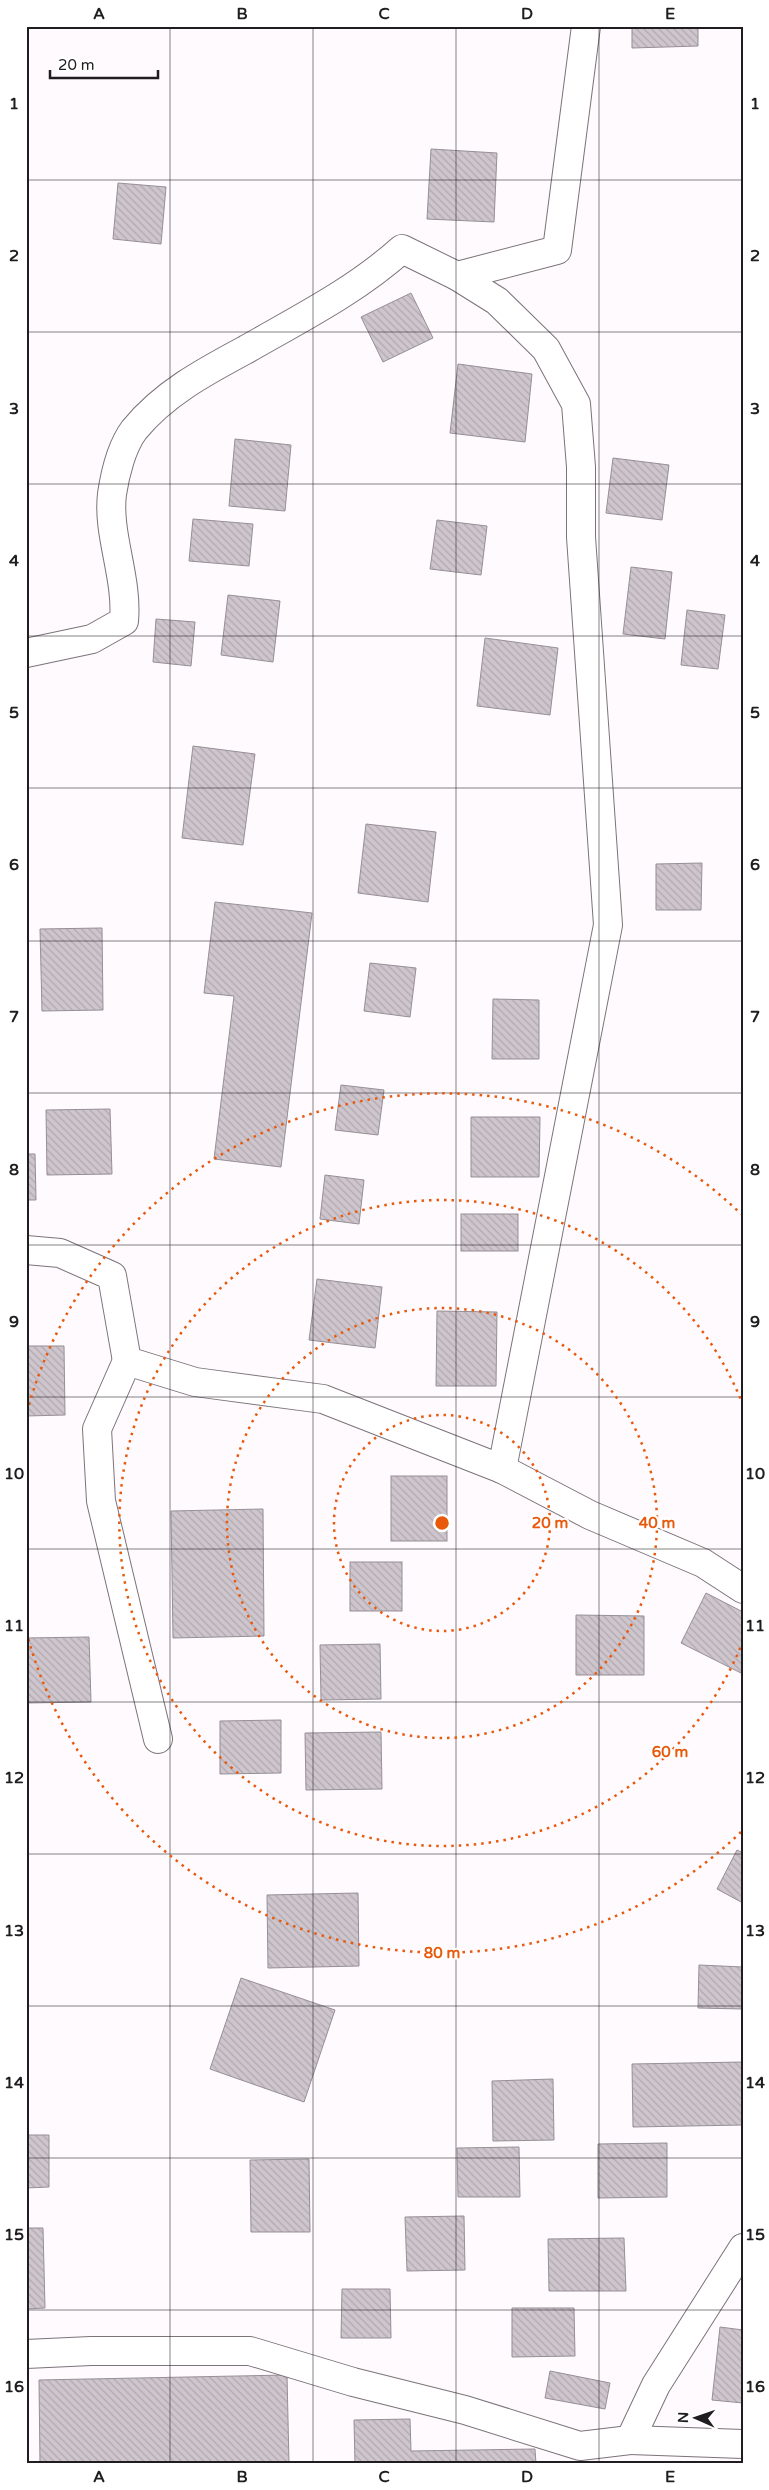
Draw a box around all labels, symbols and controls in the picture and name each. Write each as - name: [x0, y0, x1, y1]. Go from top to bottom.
- text: A: [93, 4, 105, 24]
- text: B: [236, 4, 248, 24]
- text: C: [378, 4, 390, 24]
- text: D: [521, 4, 533, 24]
- text: E: [665, 4, 675, 24]
- scale bar: [50, 48, 158, 80]
- text: 20 m: [58, 56, 95, 74]
- text: 1: [9, 94, 19, 114]
- text: 1: [750, 94, 760, 114]
- text: 2: [9, 246, 19, 266]
- text: 2: [750, 246, 760, 266]
- text: 3: [9, 399, 19, 419]
- text: 3: [750, 399, 760, 419]
- text: 4: [9, 551, 19, 571]
- text: 4: [750, 551, 760, 571]
- text: 5: [9, 703, 19, 723]
- text: 5: [750, 703, 760, 723]
- text: 6: [9, 855, 19, 875]
- text: 6: [750, 855, 760, 875]
- text: 7: [9, 1007, 19, 1027]
- text: 7: [750, 1007, 760, 1027]
- text: 8: [9, 1160, 19, 1180]
- text: 8: [750, 1160, 760, 1180]
- text: 9: [9, 1312, 19, 1332]
- text: 9: [750, 1312, 760, 1332]
- text: 10: [4, 1464, 24, 1484]
- text: 10: [745, 1464, 765, 1484]
- centre of rings: [433, 1514, 451, 1532]
- text: 20 m: [532, 1514, 568, 1532]
- text: 40 m: [639, 1514, 675, 1532]
- text: 11: [4, 1616, 24, 1636]
- text: 11: [745, 1616, 765, 1636]
- text: 60 m: [652, 1743, 688, 1761]
- text: 12: [4, 1768, 24, 1788]
- text: 12: [745, 1768, 765, 1788]
- text: 13: [4, 1921, 24, 1941]
- text: 13: [745, 1921, 765, 1941]
- text: 80 m: [424, 1944, 460, 1962]
- text: 14: [4, 2073, 24, 2093]
- text: 14: [745, 2073, 765, 2093]
- text: 15: [4, 2225, 24, 2245]
- text: 15: [745, 2225, 765, 2245]
- text: 16: [4, 2377, 24, 2397]
- text: 16: [745, 2377, 765, 2397]
- north arrow: [672, 2392, 722, 2442]
- text: N: [675, 2412, 692, 2423]
- text: A: [93, 2467, 105, 2487]
- text: B: [236, 2467, 248, 2487]
- text: C: [378, 2467, 390, 2487]
- text: D: [521, 2467, 533, 2487]
- text: E: [665, 2467, 675, 2487]

